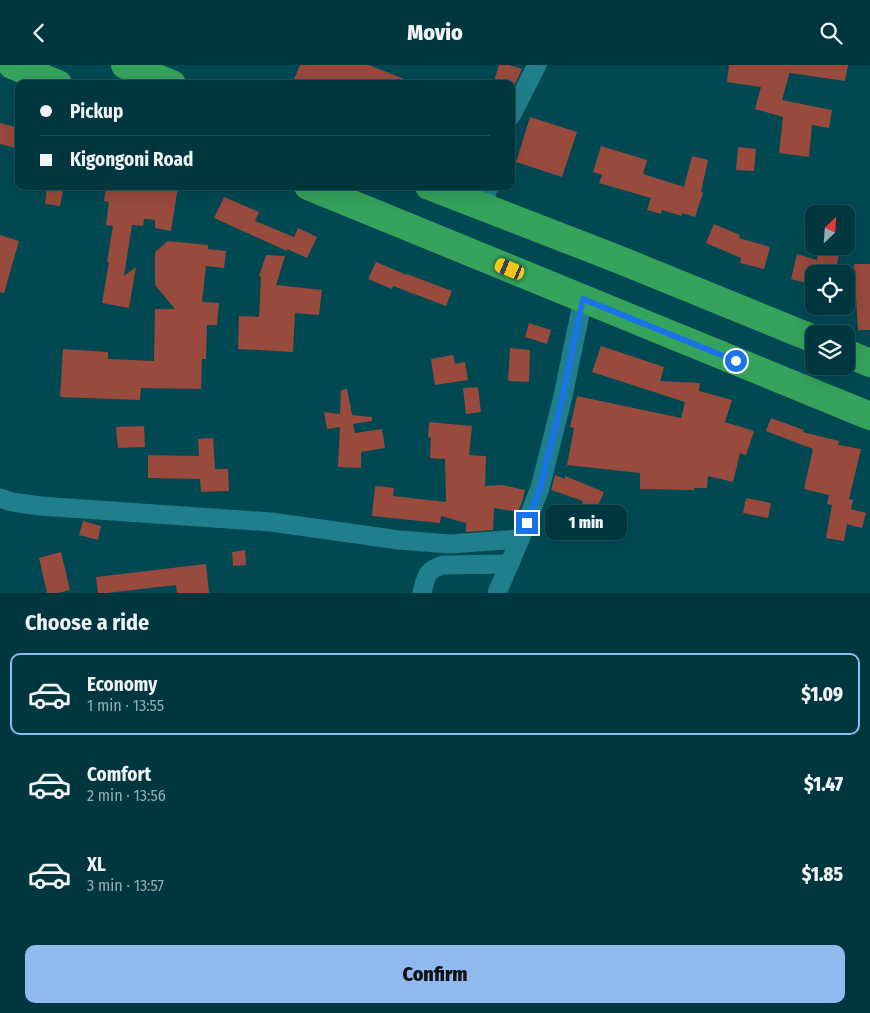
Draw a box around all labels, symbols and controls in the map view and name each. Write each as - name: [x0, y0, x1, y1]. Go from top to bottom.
- icon: back: [25, 19, 53, 47]
- text: Movio: [407, 19, 463, 46]
- icon: search: [817, 19, 845, 47]
- text: Pickup: [70, 100, 123, 123]
- text: Kigongoni Road: [70, 148, 193, 171]
- north arrow: [805, 205, 855, 255]
- map controls: [805, 205, 855, 375]
- car: [493, 256, 526, 282]
- button: locate: [805, 265, 855, 315]
- button: layers: [805, 325, 855, 375]
- route start: [725, 350, 747, 372]
- callout: 1 min: [544, 505, 627, 541]
- route end: [516, 512, 538, 534]
- text: 1 min: [569, 513, 603, 532]
- text: Choose a ride: [25, 609, 149, 636]
- icon: car: [27, 672, 72, 717]
- text: Economy: [87, 673, 157, 696]
- text: $1.09: [801, 683, 843, 706]
- text: 1 min · 13:55: [87, 696, 164, 715]
- icon: car: [27, 762, 72, 807]
- text: Comfort: [87, 763, 151, 786]
- text: $1.47: [804, 773, 843, 796]
- text: 2 min · 13:56: [87, 786, 166, 805]
- icon: car: [27, 852, 72, 897]
- text: XL: [87, 853, 106, 876]
- text: $1.85: [802, 863, 843, 886]
- text: 3 min · 13:57: [87, 876, 164, 895]
- button: Confirm: [25, 945, 845, 1003]

